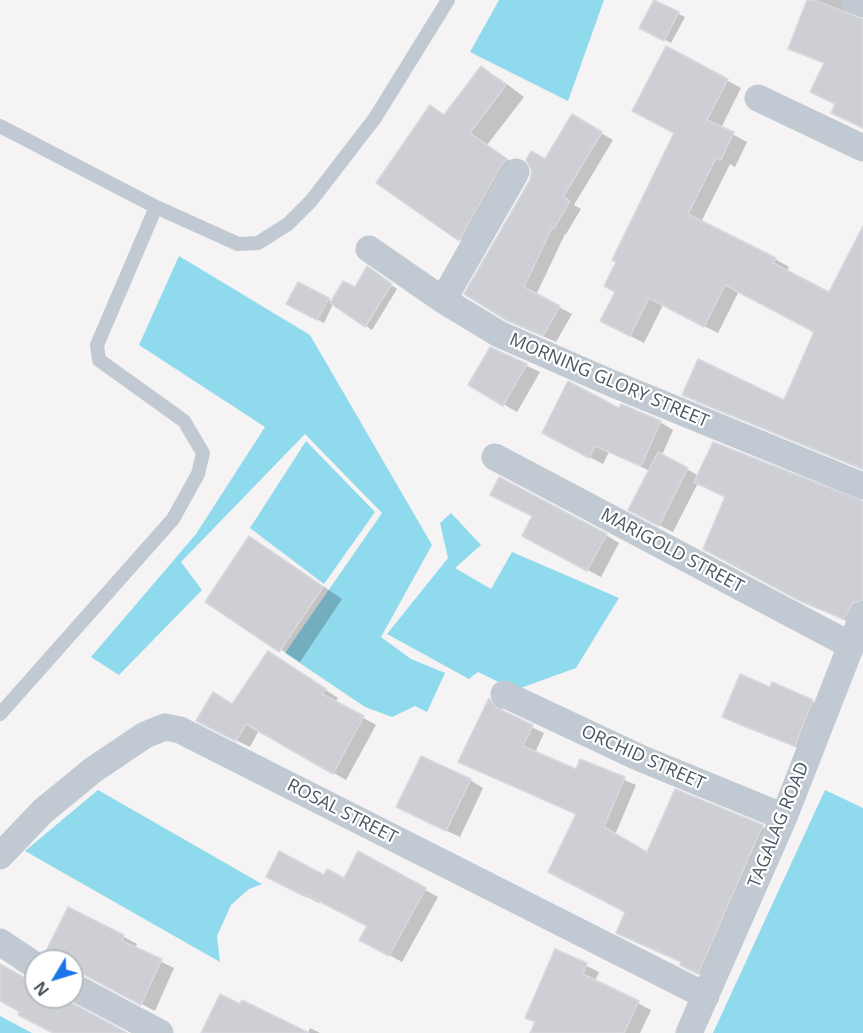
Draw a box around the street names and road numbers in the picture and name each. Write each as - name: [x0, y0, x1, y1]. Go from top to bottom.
- street label: MORNING GLORY STREET: [506, 329, 712, 433]
- street label: MARIGOLD STREET: [597, 504, 747, 598]
- street label: ORCHID STREET: [578, 721, 708, 795]
- street label: TAGALAG ROAD: [744, 759, 814, 891]
- street label: ROSAL STREET: [283, 775, 401, 849]

